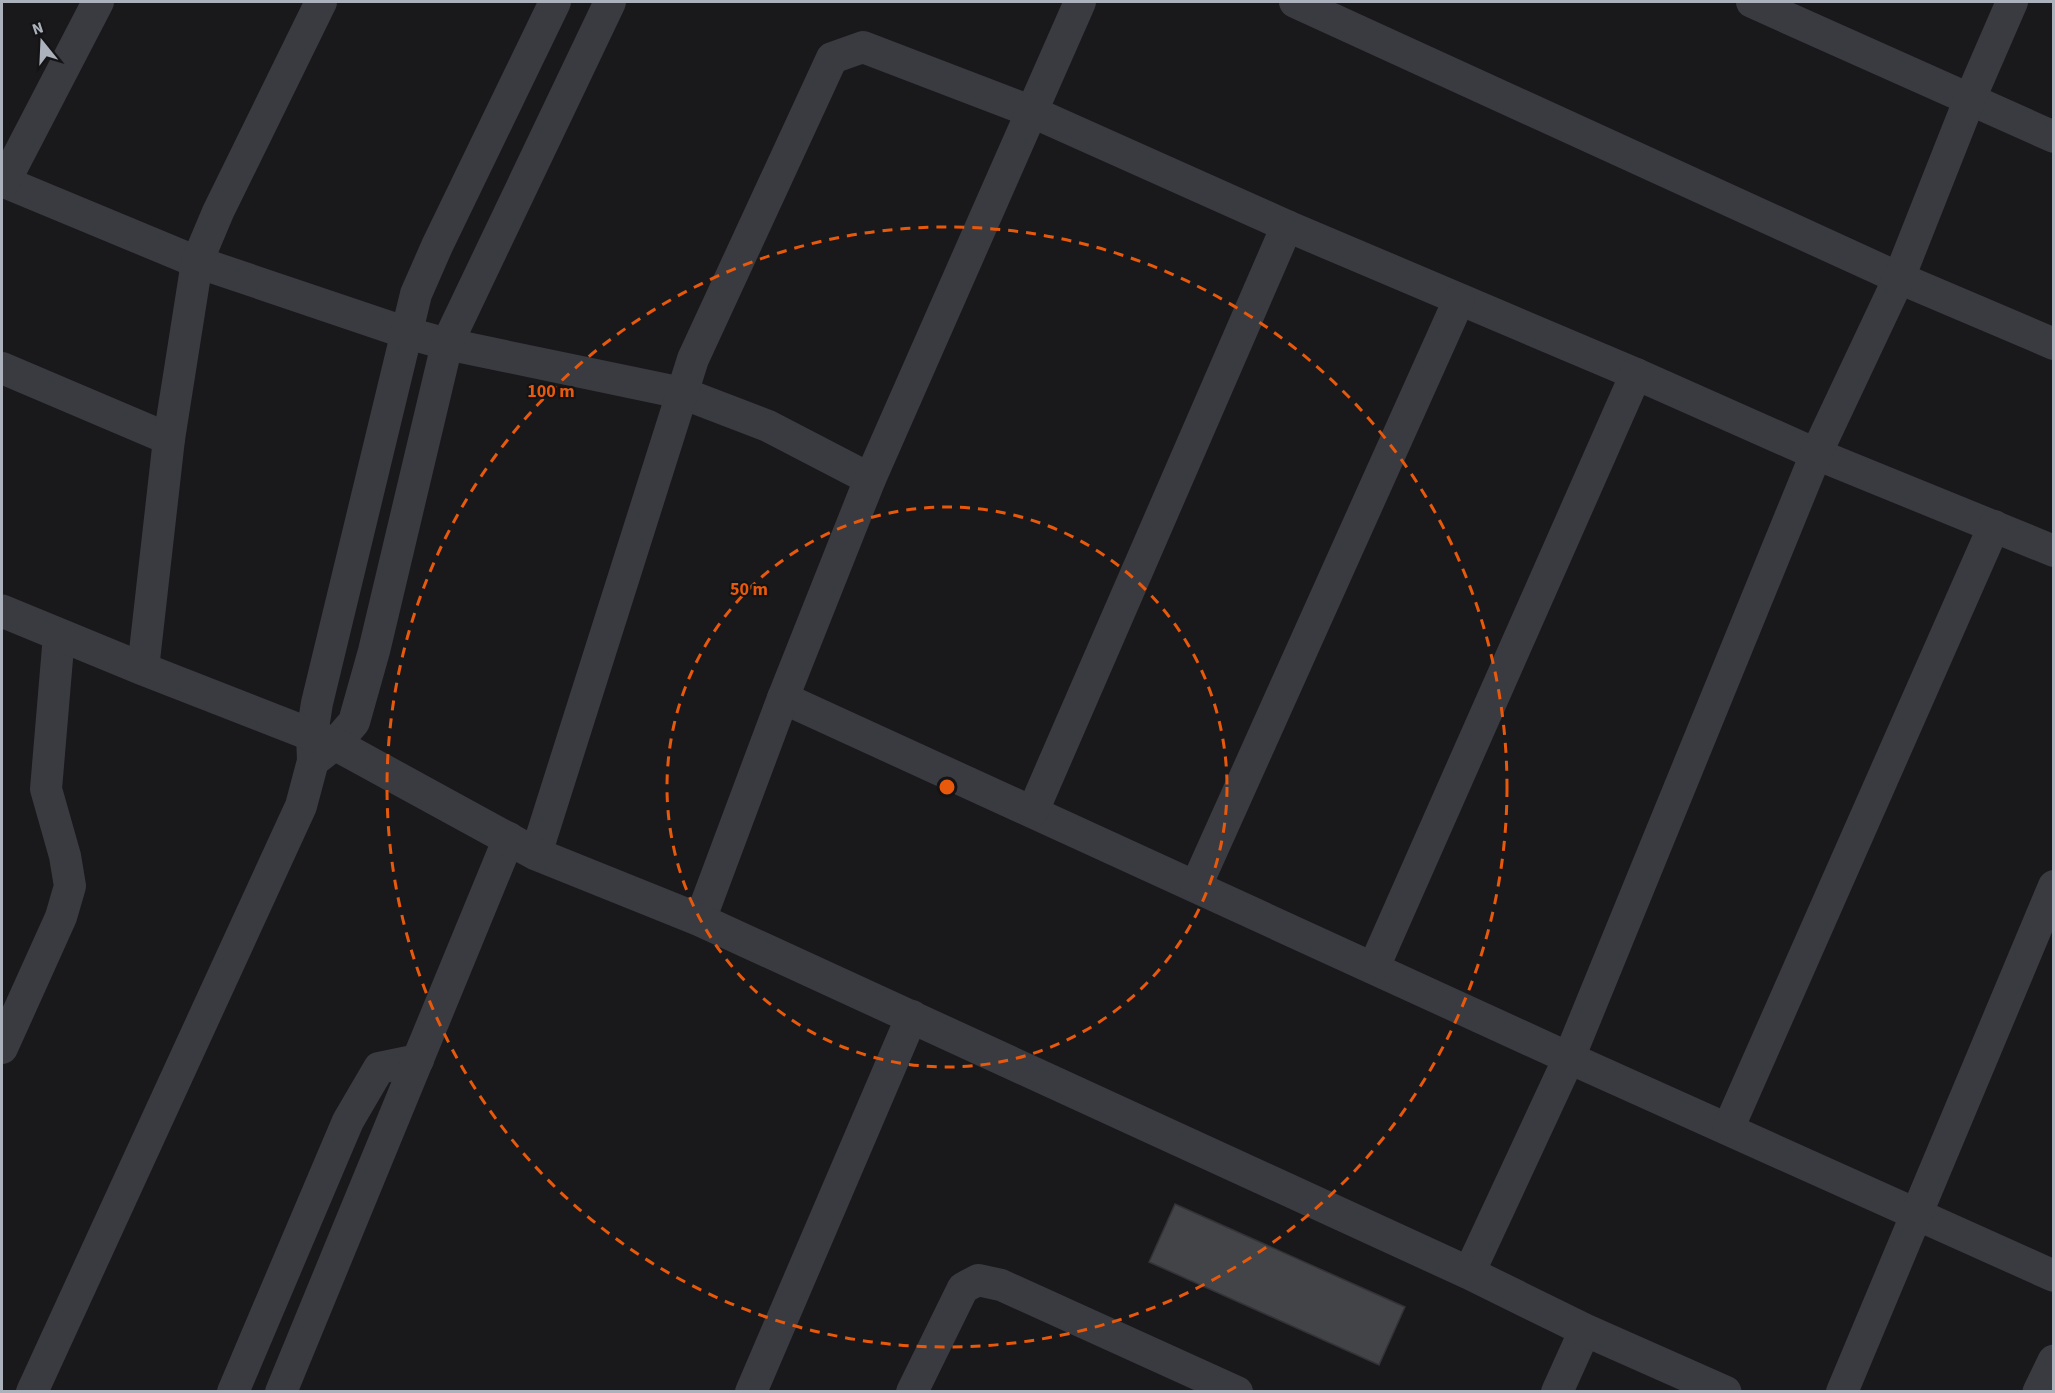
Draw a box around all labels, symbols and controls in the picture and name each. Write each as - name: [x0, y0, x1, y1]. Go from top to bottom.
- north arrow: [12, 12, 72, 72]
- text: N: [29, 17, 46, 41]
- text: 100 m: [527, 379, 575, 404]
- text: 50 m: [730, 577, 768, 602]
- centre of rings: [937, 777, 957, 797]

